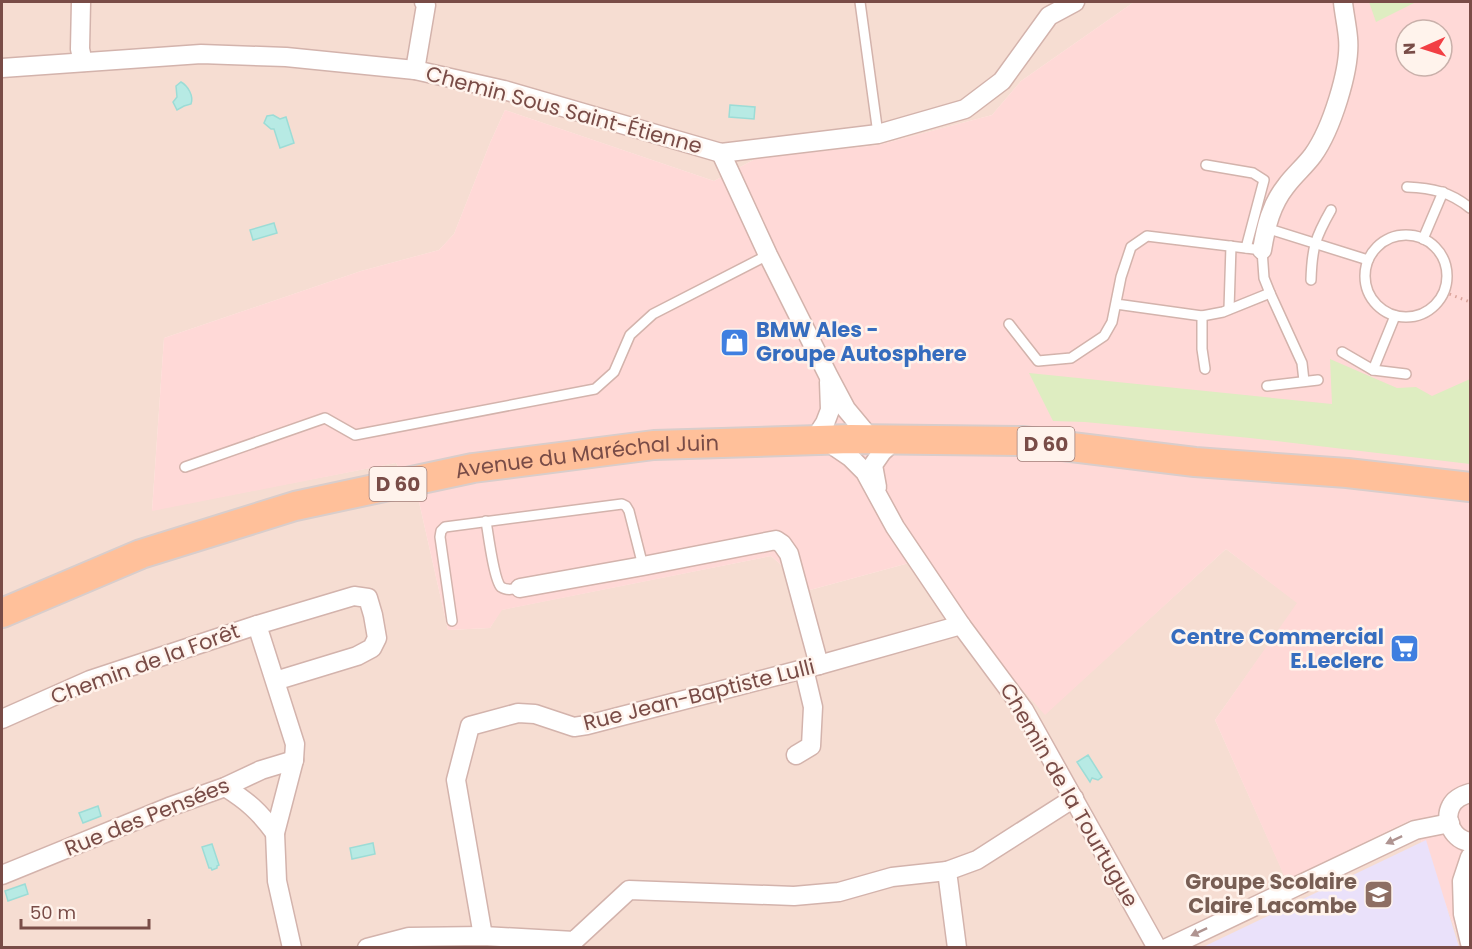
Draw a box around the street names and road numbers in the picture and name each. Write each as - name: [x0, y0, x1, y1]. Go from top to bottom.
- street label: Chemin Sous Saint-Étienne: [423, 59, 706, 160]
- road number: D 60: [1018, 427, 1074, 461]
- street label: Avenue du Maréchal Juin: [452, 428, 719, 485]
- road number: D 60: [370, 467, 426, 501]
- street label: Chemin de la Forêt: [46, 616, 243, 711]
- street label: Rue Jean-Baptiste Lulli: [580, 652, 818, 737]
- street label: Chemin de la Tourtugue: [993, 677, 1146, 912]
- street label: Rue des Pensées: [60, 770, 233, 863]

